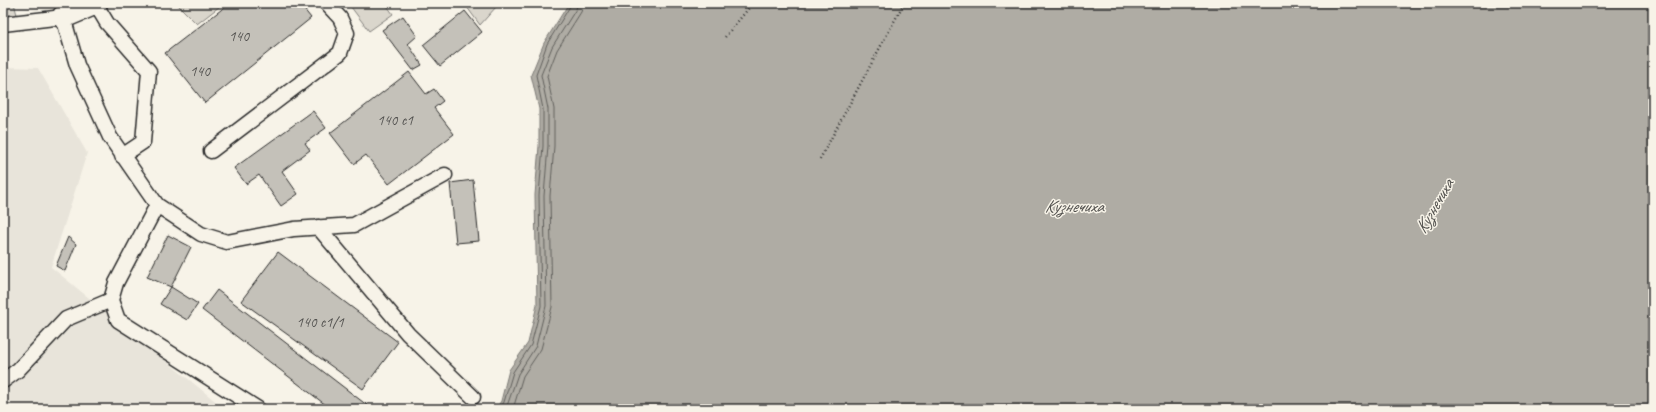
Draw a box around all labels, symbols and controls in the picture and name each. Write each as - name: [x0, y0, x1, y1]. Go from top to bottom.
- house number: 140: [229, 27, 250, 46]
- house number: 140: [190, 62, 211, 81]
- house number: 140 с1: [377, 111, 414, 130]
- water label: Кузнечиха: [1410, 173, 1460, 238]
- water label: Кузнечиха: [1045, 195, 1106, 218]
- house number: 140 с1/1: [296, 313, 345, 332]

